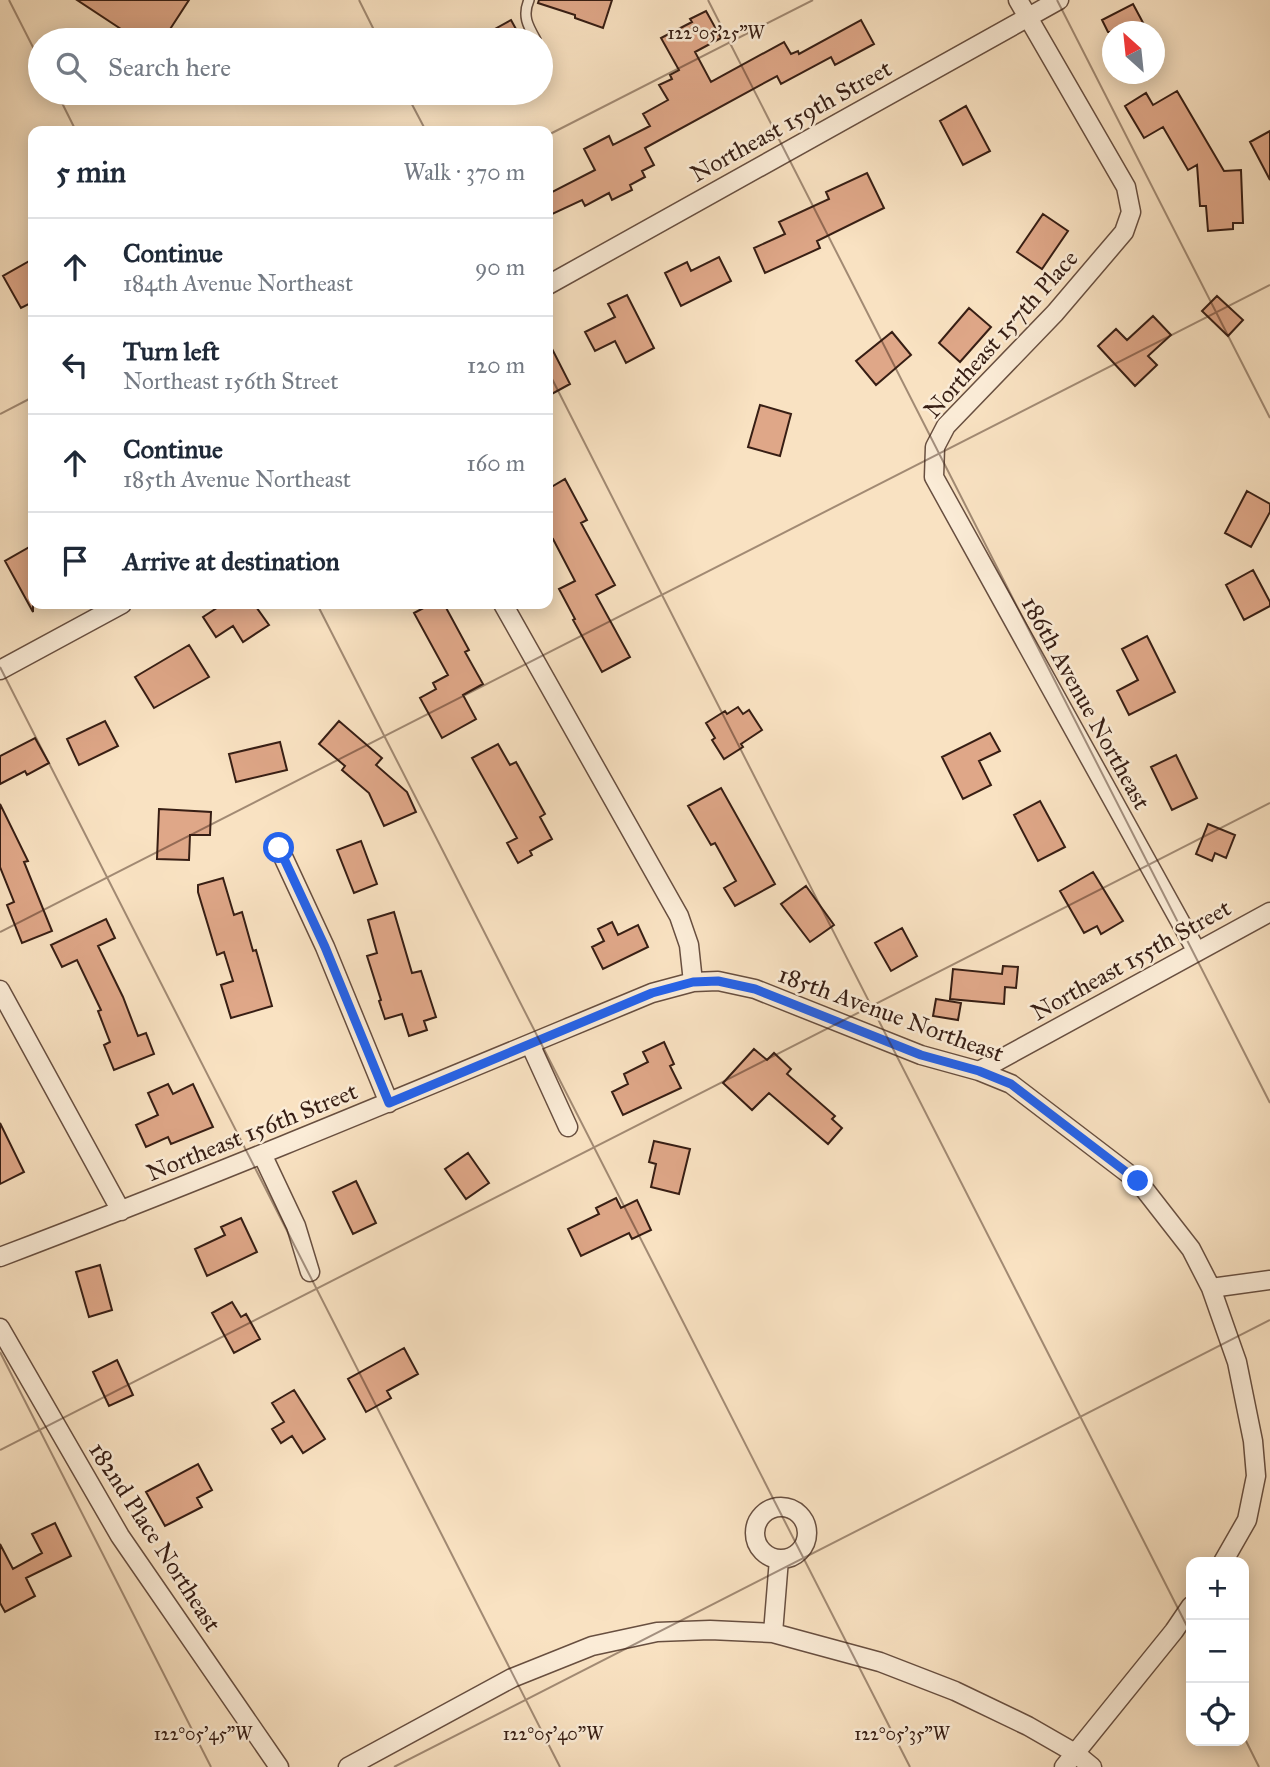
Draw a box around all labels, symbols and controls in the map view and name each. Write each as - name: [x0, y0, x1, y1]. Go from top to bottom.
- north arrow: [1102, 21, 1165, 84]
- text: 122°05'25"W: [667, 22, 766, 44]
- search box: [28, 28, 553, 105]
- icon: search: [52, 48, 90, 86]
- text: Search here: [108, 51, 231, 83]
- street label: Northeast 159th Street: [685, 53, 897, 189]
- text: 5 min: [56, 154, 126, 190]
- text: Walk · 370 m: [404, 158, 525, 186]
- text: Continue: [123, 237, 223, 269]
- street label: Northeast 157th Place: [918, 244, 1084, 424]
- icon: ahead: [56, 248, 94, 286]
- text: 90 m: [475, 253, 525, 281]
- text: 184th Avenue Northeast: [123, 269, 353, 297]
- text: Turn left: [123, 335, 219, 367]
- icon: left: [56, 346, 94, 384]
- text: 120 m: [467, 351, 525, 379]
- text: Northeast 156th Street: [123, 367, 338, 395]
- text: Continue: [123, 433, 223, 465]
- icon: ahead: [56, 444, 94, 482]
- text: 160 m: [467, 449, 525, 477]
- text: 185th Avenue Northeast: [123, 465, 351, 493]
- icon: arrive: [56, 542, 94, 580]
- text: Arrive at destination: [123, 545, 340, 577]
- street label: 186th Avenue Northeast: [1015, 591, 1157, 815]
- route start: [263, 832, 294, 863]
- street label: Northeast 155th Street: [1026, 892, 1237, 1027]
- street label: 185th Avenue Northeast: [774, 959, 1008, 1069]
- street label: Northeast 156th Street: [142, 1076, 362, 1188]
- route end: [1122, 1165, 1153, 1196]
- street label: 182nd Place Northeast: [82, 1436, 228, 1638]
- map controls: [1186, 1557, 1249, 1746]
- button: +: [1186, 1557, 1249, 1620]
- button: −: [1186, 1620, 1249, 1683]
- button: locate: [1186, 1683, 1249, 1746]
- text: 122°05'45"W: [154, 1723, 253, 1745]
- text: 122°05'40"W: [503, 1723, 604, 1745]
- text: 122°05'35"W: [854, 1723, 951, 1745]

